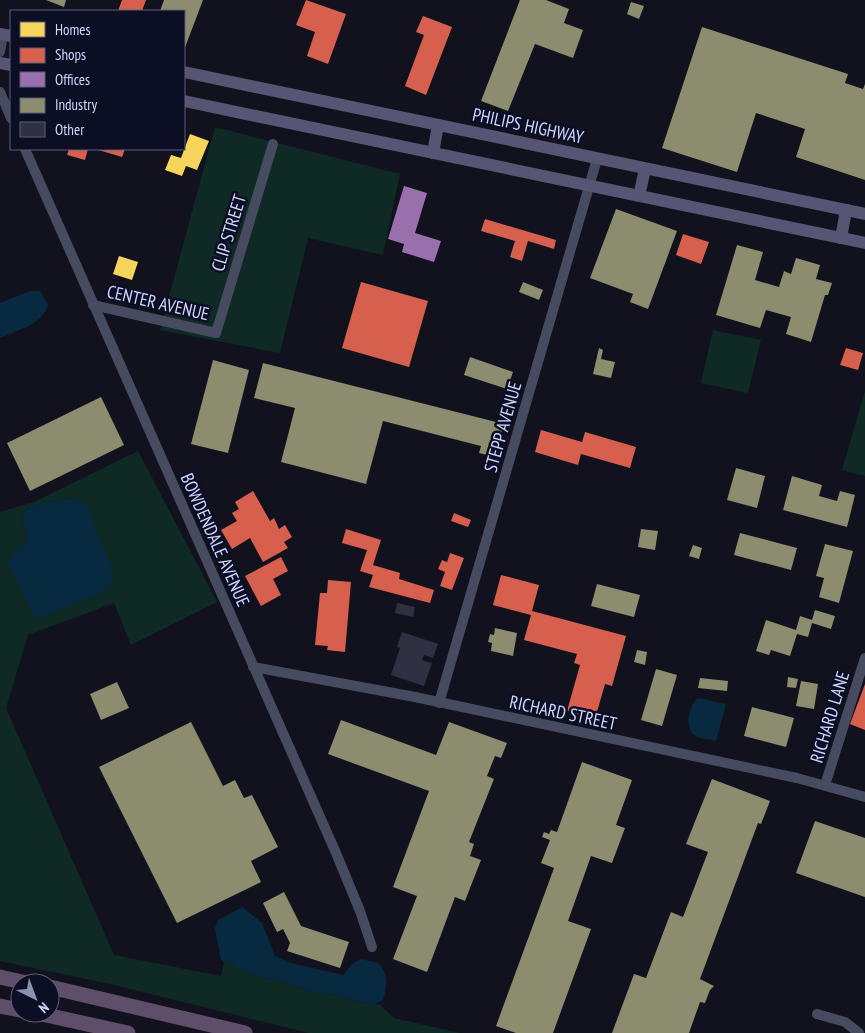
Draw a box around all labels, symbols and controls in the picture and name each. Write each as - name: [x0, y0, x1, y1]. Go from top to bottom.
- legend: [10, 10, 185, 150]
- text: Homes: [55, 20, 91, 39]
- text: Shops: [55, 45, 86, 64]
- text: Offices: [55, 70, 90, 89]
- text: Industry: [55, 95, 97, 114]
- street label: PHILIPS HIGHWAY: [470, 103, 587, 149]
- text: Other: [55, 120, 85, 139]
- street label: CLIP STREET: [206, 192, 251, 274]
- street label: CENTER AVENUE: [105, 280, 211, 325]
- street label: STEPP AVENUE: [479, 379, 526, 475]
- street label: BOWDENDALE AVENUE: [176, 469, 255, 610]
- street label: RICHARD LANE: [805, 668, 854, 765]
- street label: RICHARD STREET: [507, 690, 619, 735]
- north arrow: [10, 973, 60, 1023]
- text: N: [35, 998, 53, 1017]

